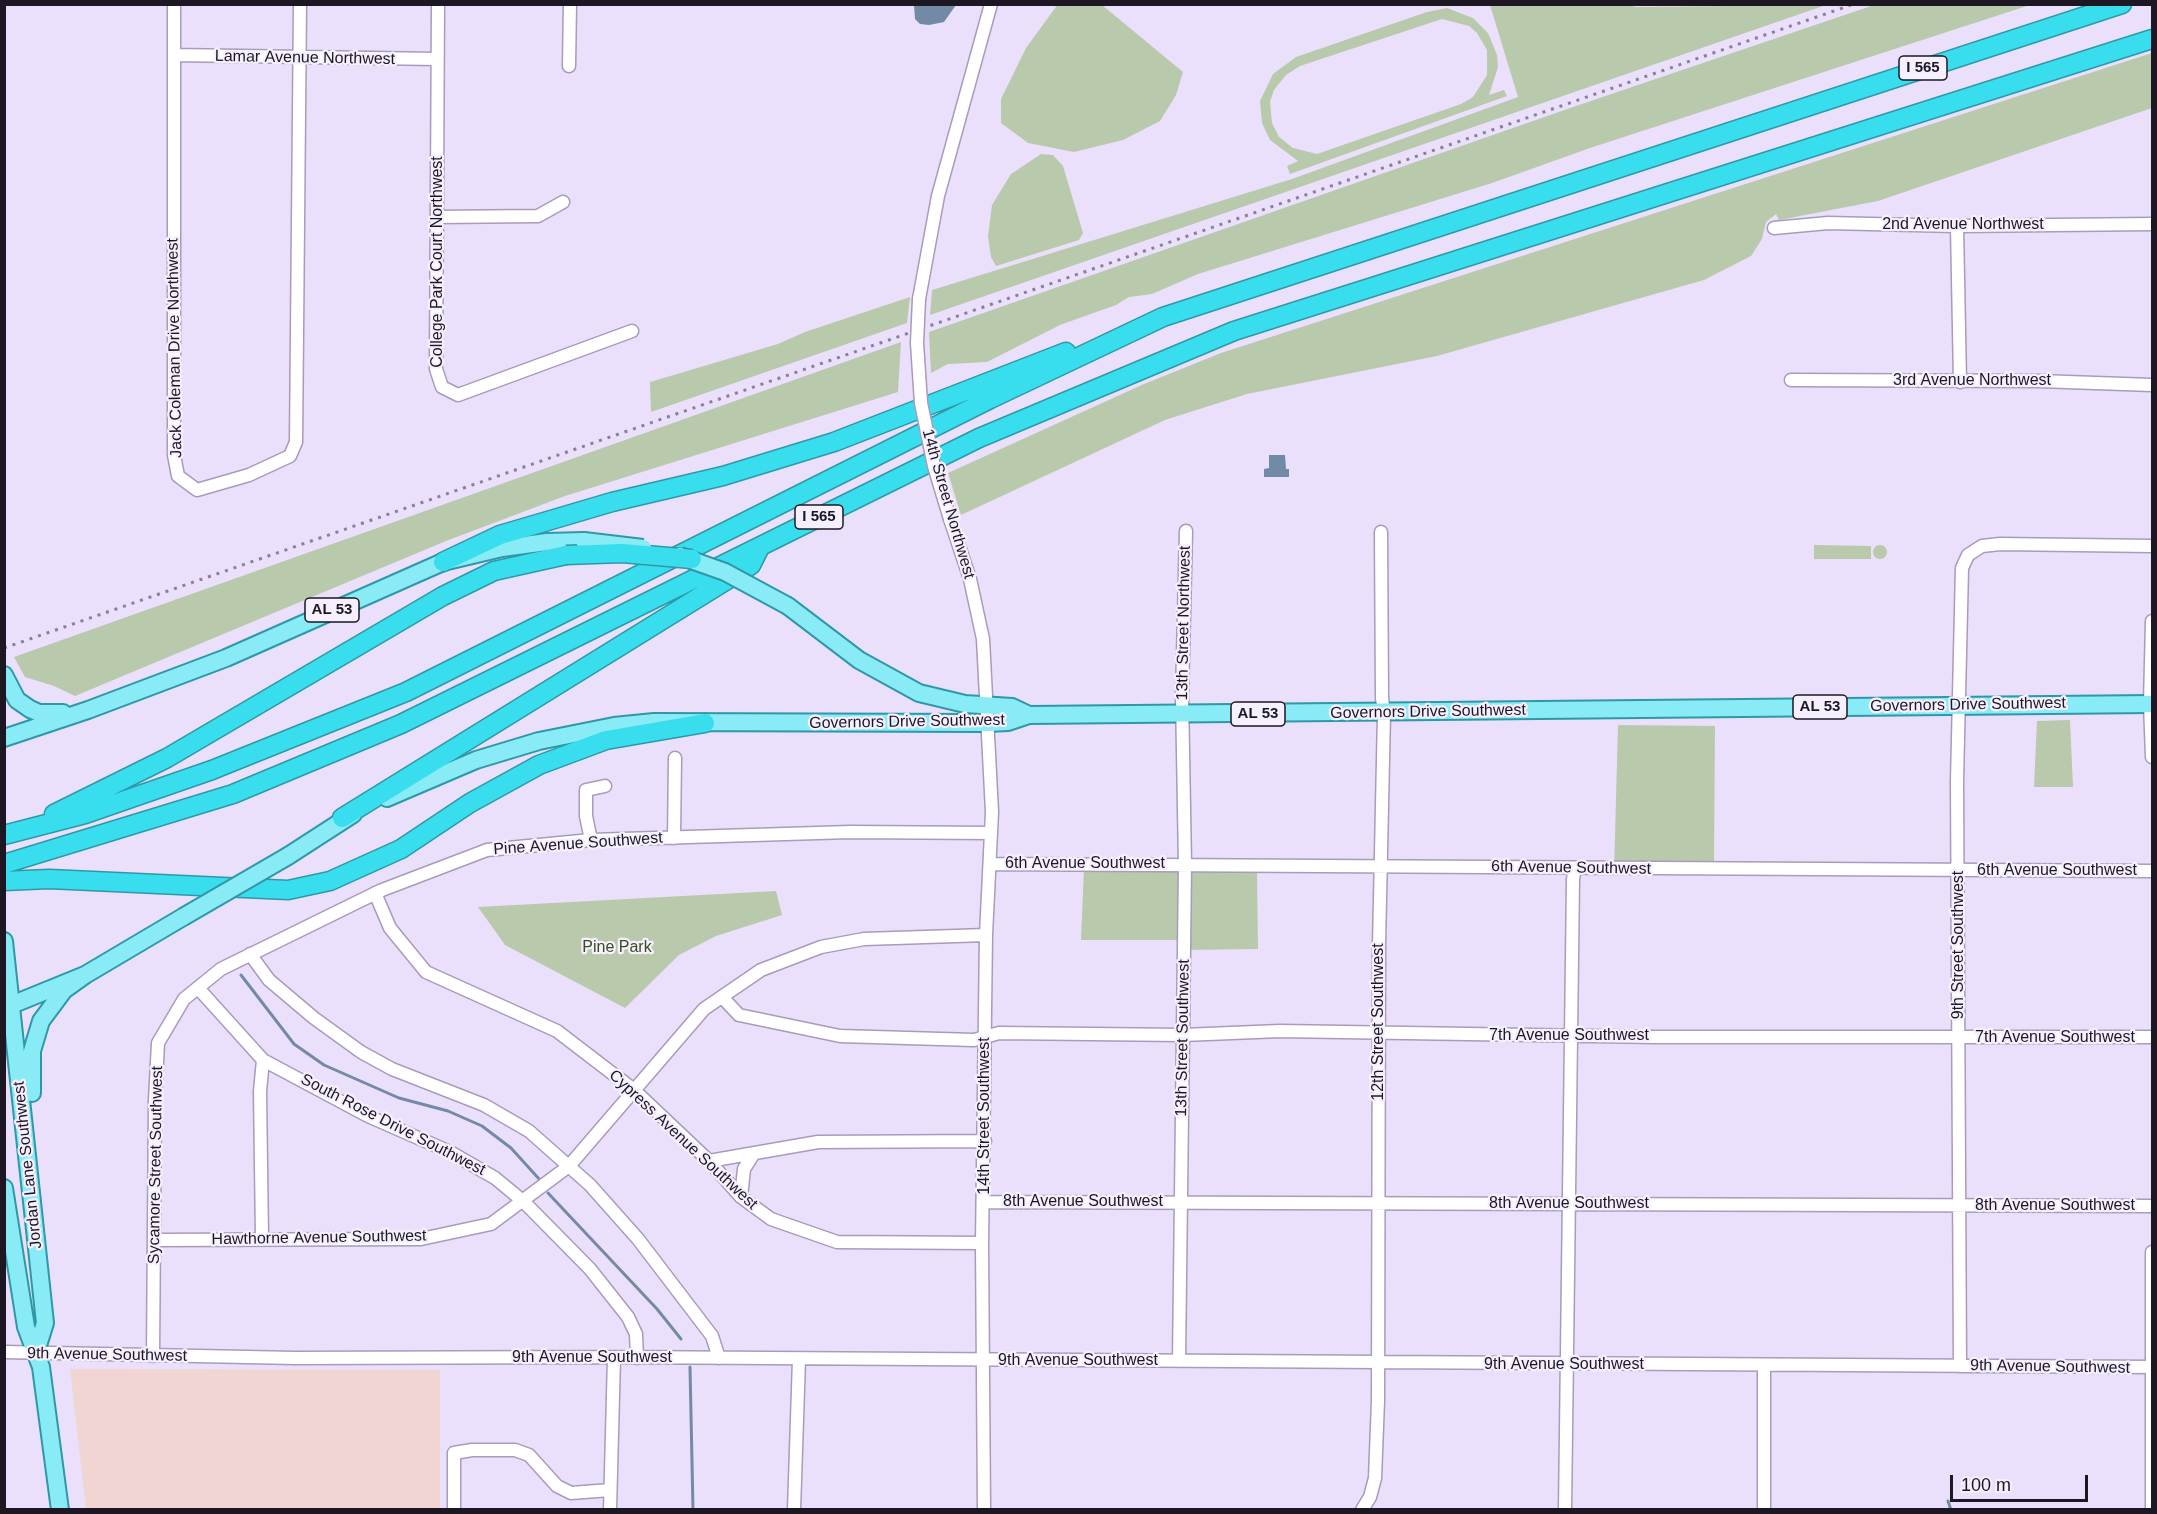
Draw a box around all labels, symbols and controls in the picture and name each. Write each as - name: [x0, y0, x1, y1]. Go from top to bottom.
- street label: Lamar Avenue Northwest: [215, 47, 395, 69]
- road number: I 565: [1899, 56, 1947, 80]
- street label: College Park Court Northwest: [428, 156, 448, 368]
- street label: 2nd Avenue Northwest: [1882, 215, 2044, 235]
- street label: Jack Coleman Drive Northwest: [163, 238, 187, 458]
- street label: 3rd Avenue Northwest: [1893, 371, 2051, 391]
- street label: 14th Street Northwest: [917, 427, 979, 581]
- road number: I 565: [795, 505, 843, 529]
- street label: 13th Street Northwest: [1173, 545, 1195, 701]
- road number: AL 53: [305, 598, 359, 622]
- street label: Governors Drive Southwest: [1870, 694, 2066, 716]
- road number: AL 53: [1793, 695, 1847, 719]
- street label: Governors Drive Southwest: [1330, 701, 1526, 723]
- road number: AL 53: [1231, 702, 1285, 726]
- street label: Governors Drive Southwest: [809, 711, 1005, 733]
- street label: Pine Avenue Southwest: [493, 829, 663, 859]
- street label: 6th Avenue Southwest: [1005, 854, 1165, 874]
- street label: 6th Avenue Southwest: [1491, 857, 1651, 879]
- street label: 6th Avenue Southwest: [1977, 861, 2137, 881]
- street label: 9th Street Southwest: [1949, 871, 1969, 1019]
- park label: Pine Park: [582, 938, 652, 958]
- street label: 12th Street Southwest: [1369, 943, 1389, 1101]
- street label: 13th Street Southwest: [1172, 959, 1194, 1117]
- street label: 7th Avenue Southwest: [1489, 1026, 1649, 1046]
- street label: 7th Avenue Southwest: [1975, 1028, 2135, 1048]
- street label: 14th Street Southwest: [975, 1037, 995, 1195]
- street label: Sycamore Street Southwest: [145, 1066, 167, 1264]
- street label: Cypress Avenue Southwest: [605, 1066, 761, 1214]
- street label: South Rose Drive Southwest: [298, 1070, 488, 1180]
- street label: Jordan Lane Southwest: [10, 1080, 46, 1250]
- street label: 8th Avenue Southwest: [1003, 1192, 1163, 1212]
- street label: 8th Avenue Southwest: [1489, 1194, 1649, 1214]
- street label: 8th Avenue Southwest: [1975, 1196, 2135, 1216]
- street label: Hawthorne Avenue Southwest: [211, 1227, 427, 1249]
- street label: 9th Avenue Southwest: [27, 1344, 187, 1366]
- street label: 9th Avenue Southwest: [512, 1348, 672, 1368]
- street label: 9th Avenue Southwest: [998, 1351, 1158, 1371]
- street label: 9th Avenue Southwest: [1484, 1355, 1644, 1375]
- street label: 9th Avenue Southwest: [1970, 1356, 2130, 1378]
- scale bar: [1953, 1463, 2091, 1501]
- text: 100 m: [1961, 1475, 2011, 1495]

